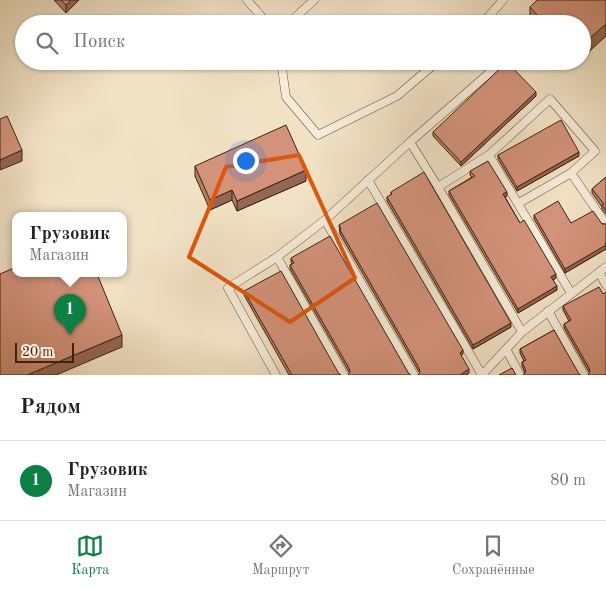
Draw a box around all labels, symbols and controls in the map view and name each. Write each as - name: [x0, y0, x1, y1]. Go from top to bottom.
- search box: [15, 15, 591, 70]
- icon: search: [33, 29, 61, 57]
- text: Поиск: [73, 33, 125, 52]
- your location: [233, 148, 259, 174]
- popup: [12, 212, 127, 277]
- text: Грузовик: [29, 225, 110, 244]
- text: Магазин: [29, 248, 89, 264]
- pin: 1: [54, 294, 86, 335]
- scale bar: [15, 340, 74, 363]
- text: 20 m: [22, 345, 53, 359]
- text: Рядом: [20, 397, 81, 418]
- text: Грузовик: [67, 461, 148, 480]
- text: 1: [31, 473, 41, 489]
- text: 80 m: [550, 473, 586, 489]
- text: Магазин: [67, 484, 127, 500]
- tab: Карта: [71, 532, 109, 579]
- tab: Маршрут: [252, 532, 309, 579]
- tab: Сохранённые: [452, 532, 535, 579]

